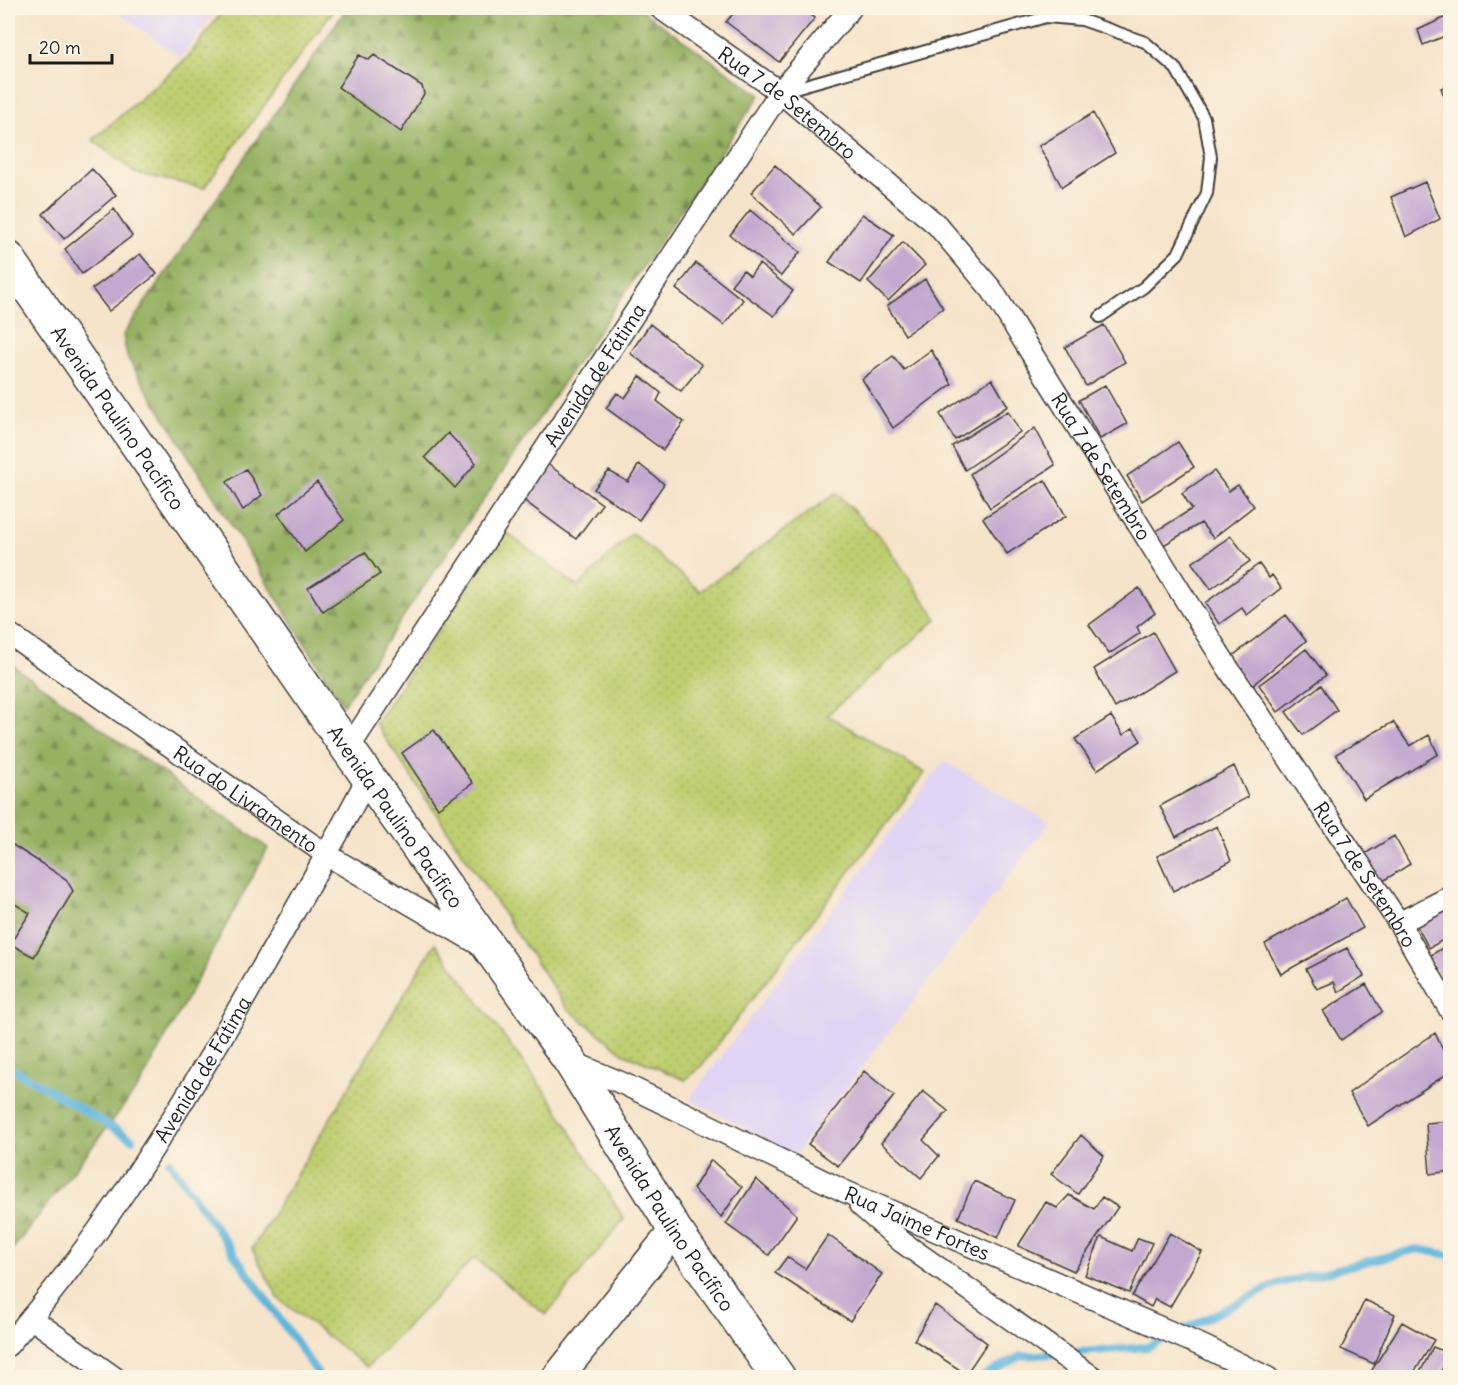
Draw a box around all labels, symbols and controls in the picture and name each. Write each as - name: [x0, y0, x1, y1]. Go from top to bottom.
- scale bar: [30, 27, 112, 65]
- text: 20 m: [39, 36, 81, 59]
- street label: Rua 7 de Setembro: [714, 40, 862, 164]
- street label: Avenida de Fátima: [538, 298, 650, 451]
- street label: Avenida Paulino Pacífico: [46, 321, 191, 514]
- street label: Rua 7 de Setembro: [1047, 388, 1157, 545]
- street label: Avenida Paulino Pacífico: [323, 720, 469, 913]
- street label: Rua do Livramento: [169, 740, 323, 858]
- street label: Rua 7 de Setembro: [1309, 797, 1423, 951]
- street label: Avenida de Fátima: [148, 991, 256, 1147]
- street label: Avenida Paulino Pacífico: [600, 1120, 740, 1316]
- street label: Rua Jaime Fortes: [841, 1180, 994, 1265]

